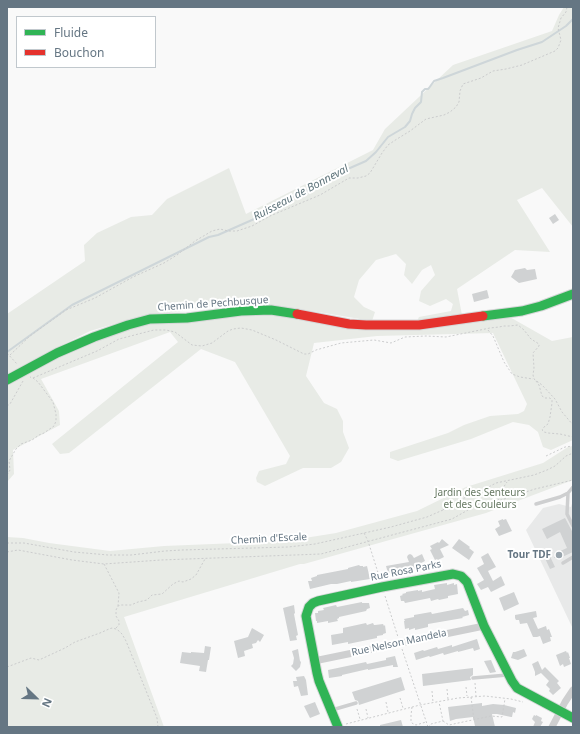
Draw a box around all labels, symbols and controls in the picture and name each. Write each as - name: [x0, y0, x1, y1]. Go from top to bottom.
- legend: [16, 16, 156, 68]
- text: Fluide: [54, 24, 88, 41]
- text: Bouchon: [54, 44, 104, 61]
- water label: Ruisseau de Bonneval: [251, 162, 351, 224]
- street label: Chemin de Pechbusque: [157, 294, 269, 314]
- park label: Jardin des Senteurs et des Couleurs: [435, 487, 525, 510]
- street label: Chemin d'Escale: [231, 531, 307, 547]
- place label: Tour TDF: [508, 549, 551, 561]
- marker: Tour TDF: [554, 550, 564, 560]
- street label: Rue Rosa Parks: [370, 558, 442, 584]
- street label: Rue Nelson Mandela: [350, 627, 448, 659]
- north arrow: [16, 678, 56, 718]
- text: N: [39, 696, 56, 710]

